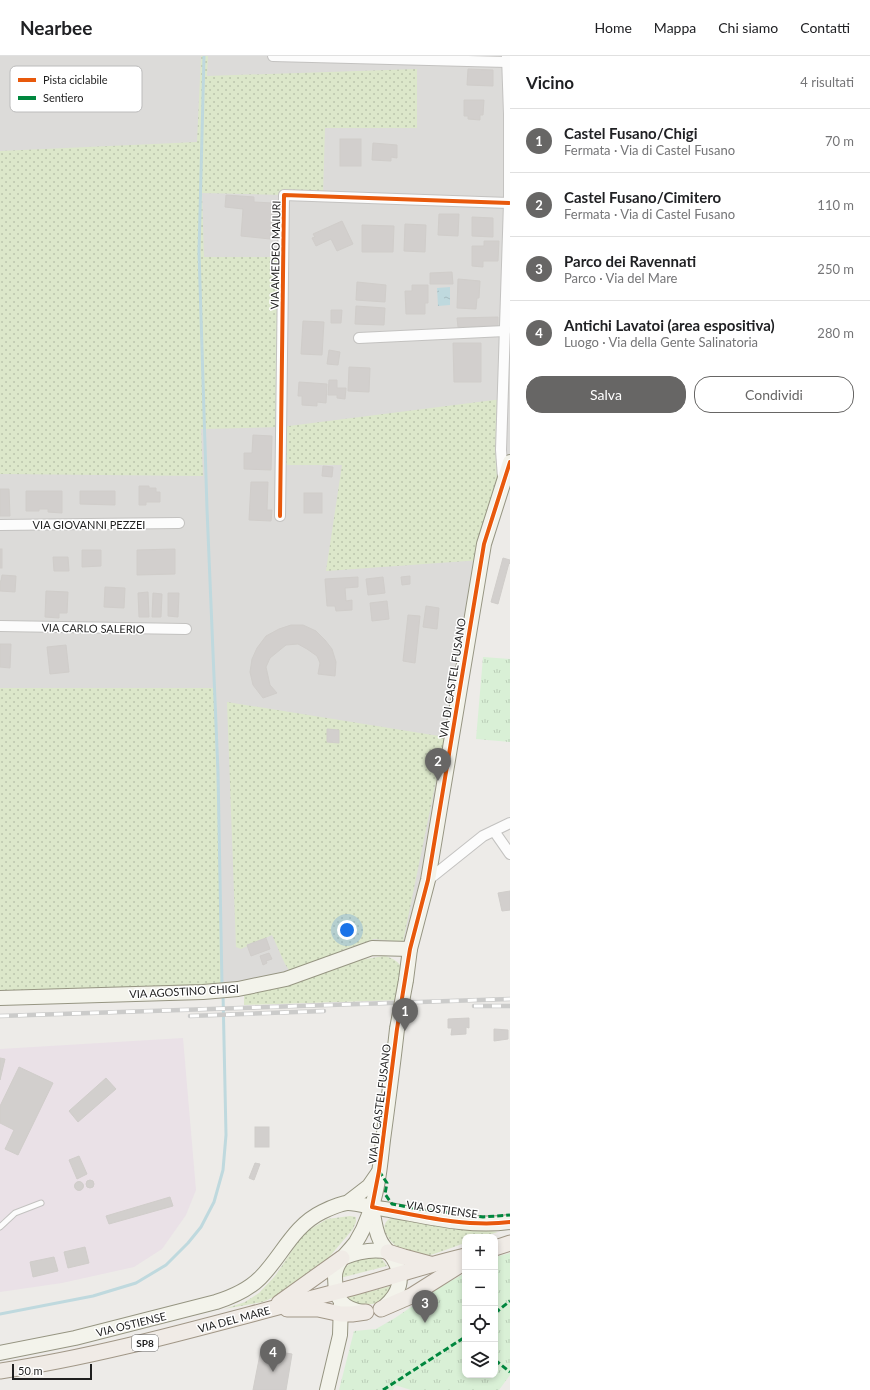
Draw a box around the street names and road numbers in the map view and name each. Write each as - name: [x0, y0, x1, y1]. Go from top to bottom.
- street label: VIA AMEDEO MAIURI: [268, 200, 282, 310]
- street label: VIA GIOVANNI PEZZEI: [33, 518, 145, 531]
- street label: VIA DI CASTEL FUSANO: [436, 617, 468, 739]
- street label: VIA CARLO SALERIO: [41, 621, 145, 635]
- street label: VIA AGOSTINO CHIGI: [129, 982, 239, 1000]
- street label: VIA DI CASTEL FUSANO: [365, 1043, 393, 1165]
- street label: VIA OSTIENSE: [406, 1198, 478, 1220]
- street label: VIA DEL MARE: [196, 1303, 272, 1335]
- street label: VIA OSTIENSE: [95, 1309, 167, 1339]
- road number: SP8: [132, 1335, 158, 1351]

